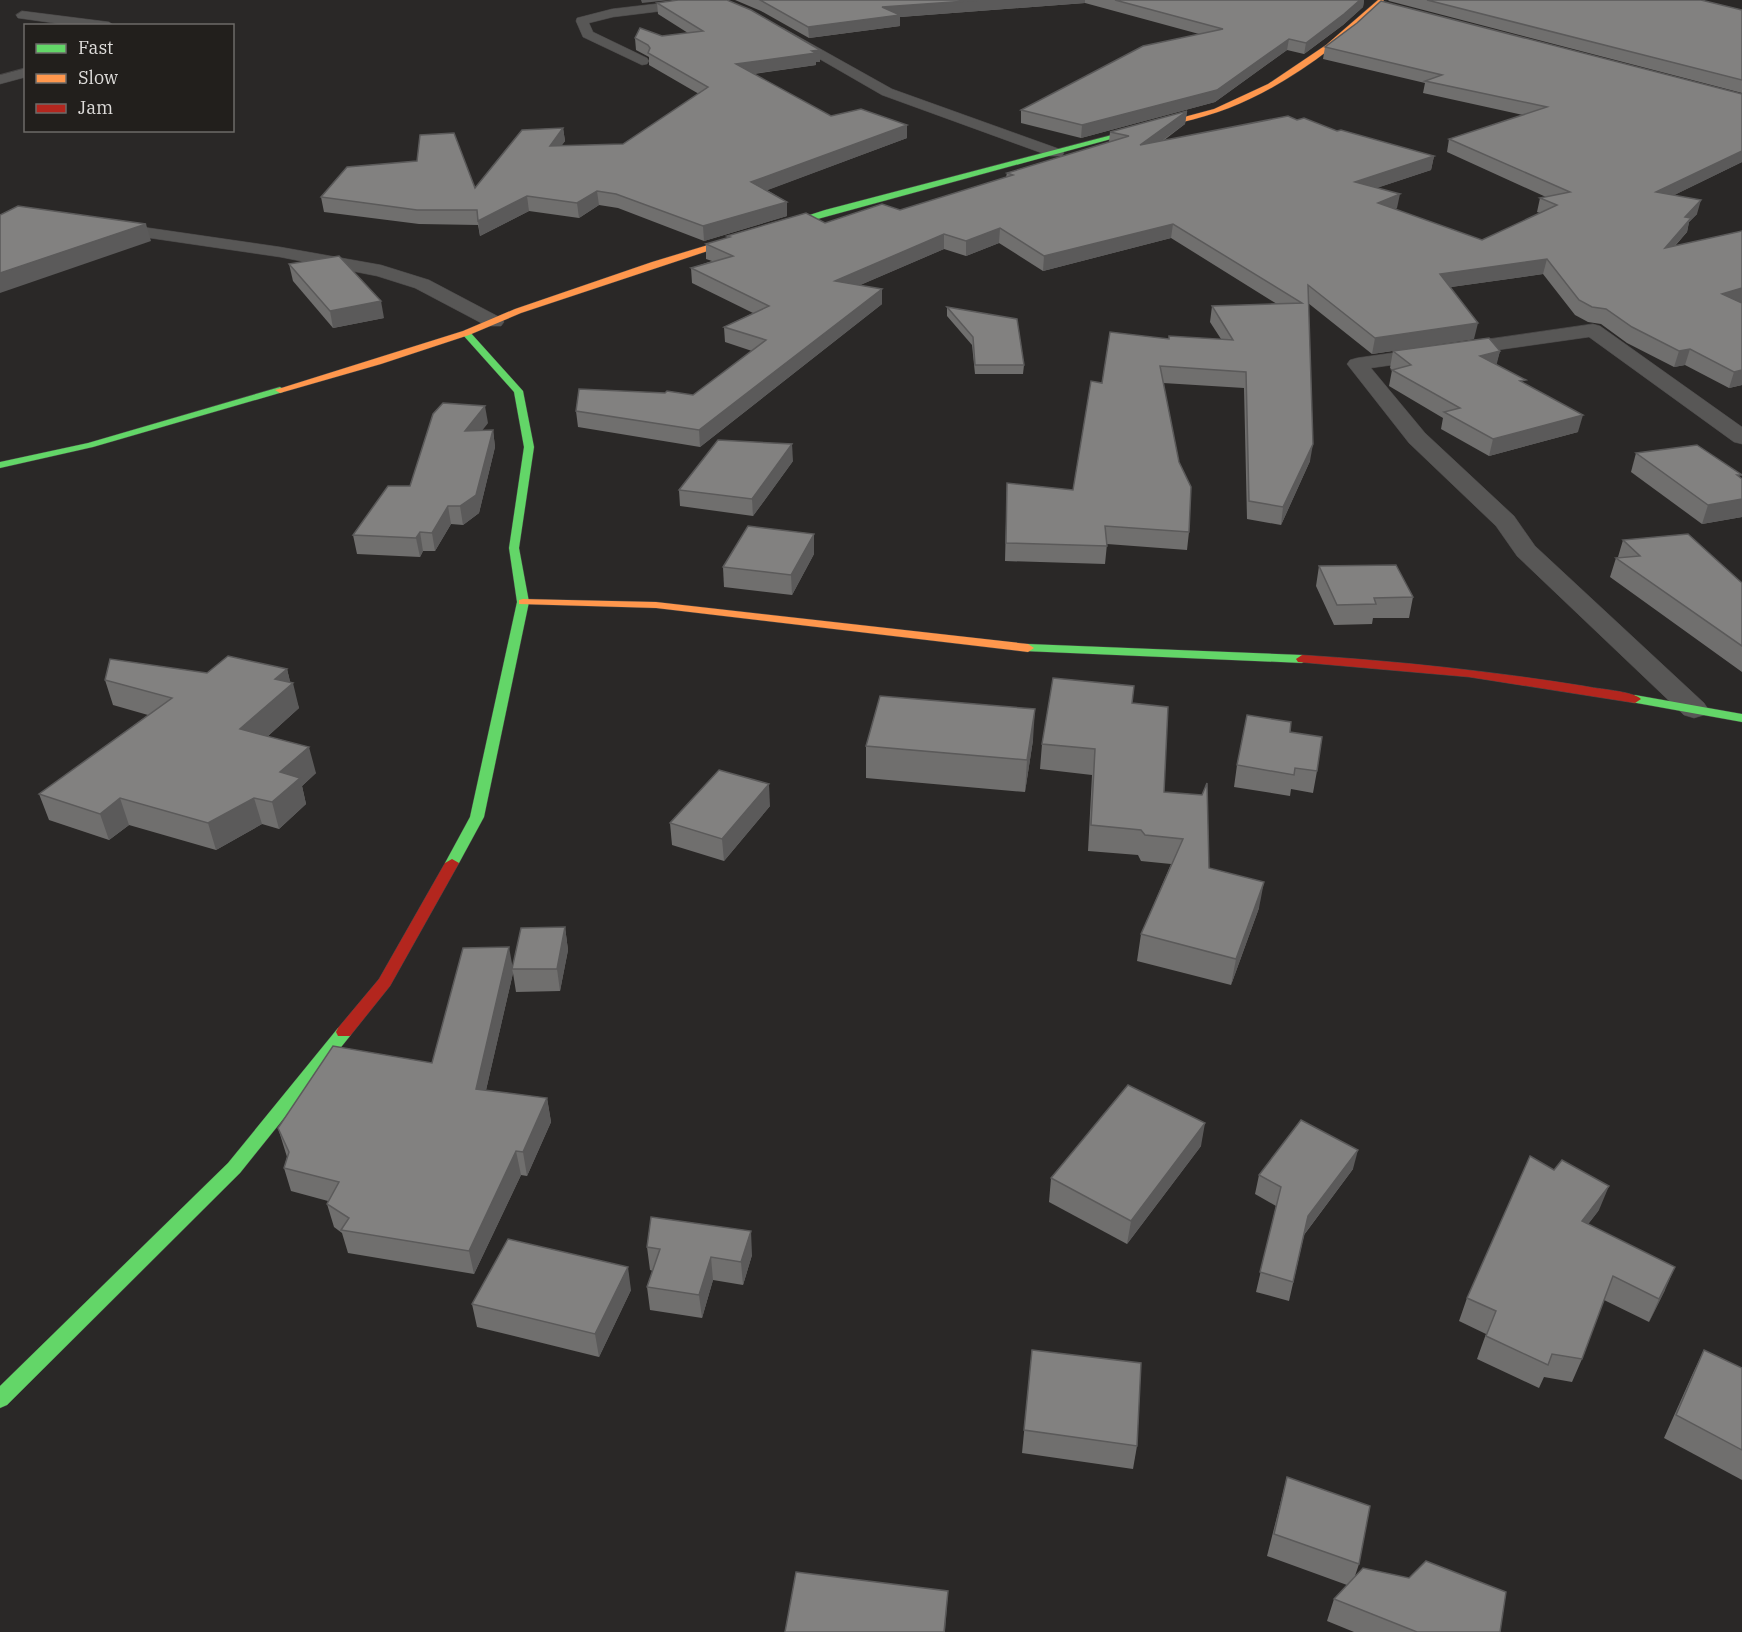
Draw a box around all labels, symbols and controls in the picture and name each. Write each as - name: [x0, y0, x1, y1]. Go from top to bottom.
- legend: [24, 24, 234, 132]
- text: Fast: [78, 36, 113, 59]
- text: Slow: [78, 66, 118, 89]
- text: Jam: [78, 96, 113, 119]

